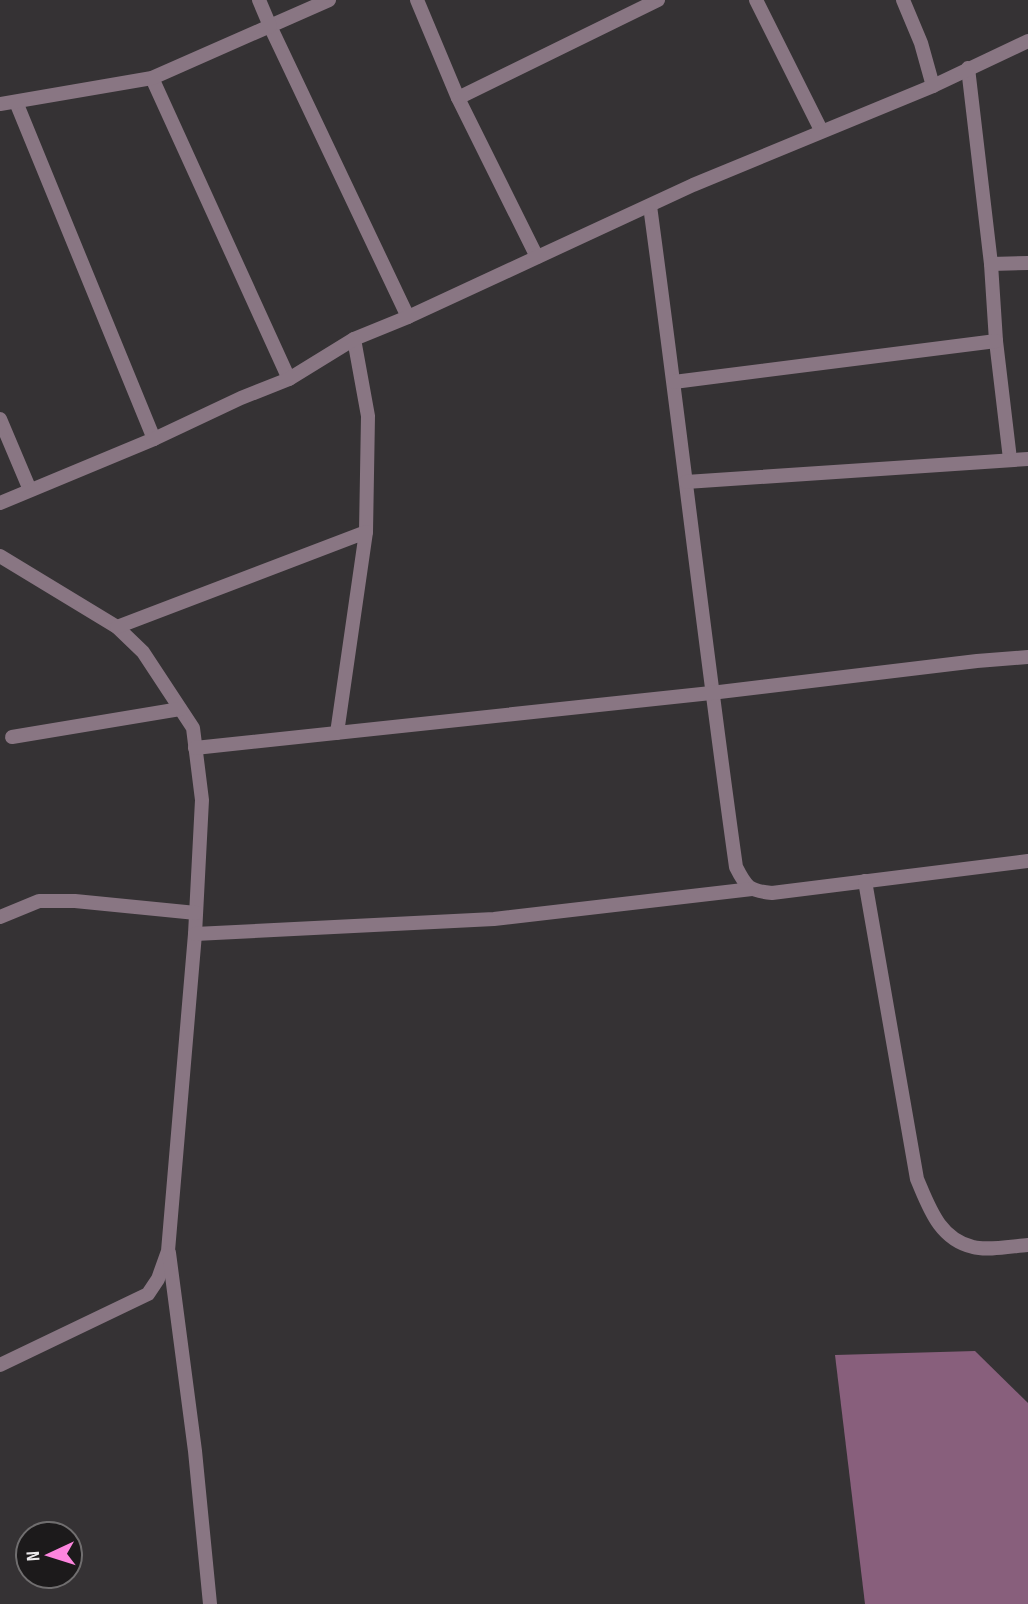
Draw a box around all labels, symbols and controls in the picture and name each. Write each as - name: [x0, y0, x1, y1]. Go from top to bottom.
- north arrow: [14, 1520, 84, 1590]
- text: N: [22, 1550, 45, 1562]

